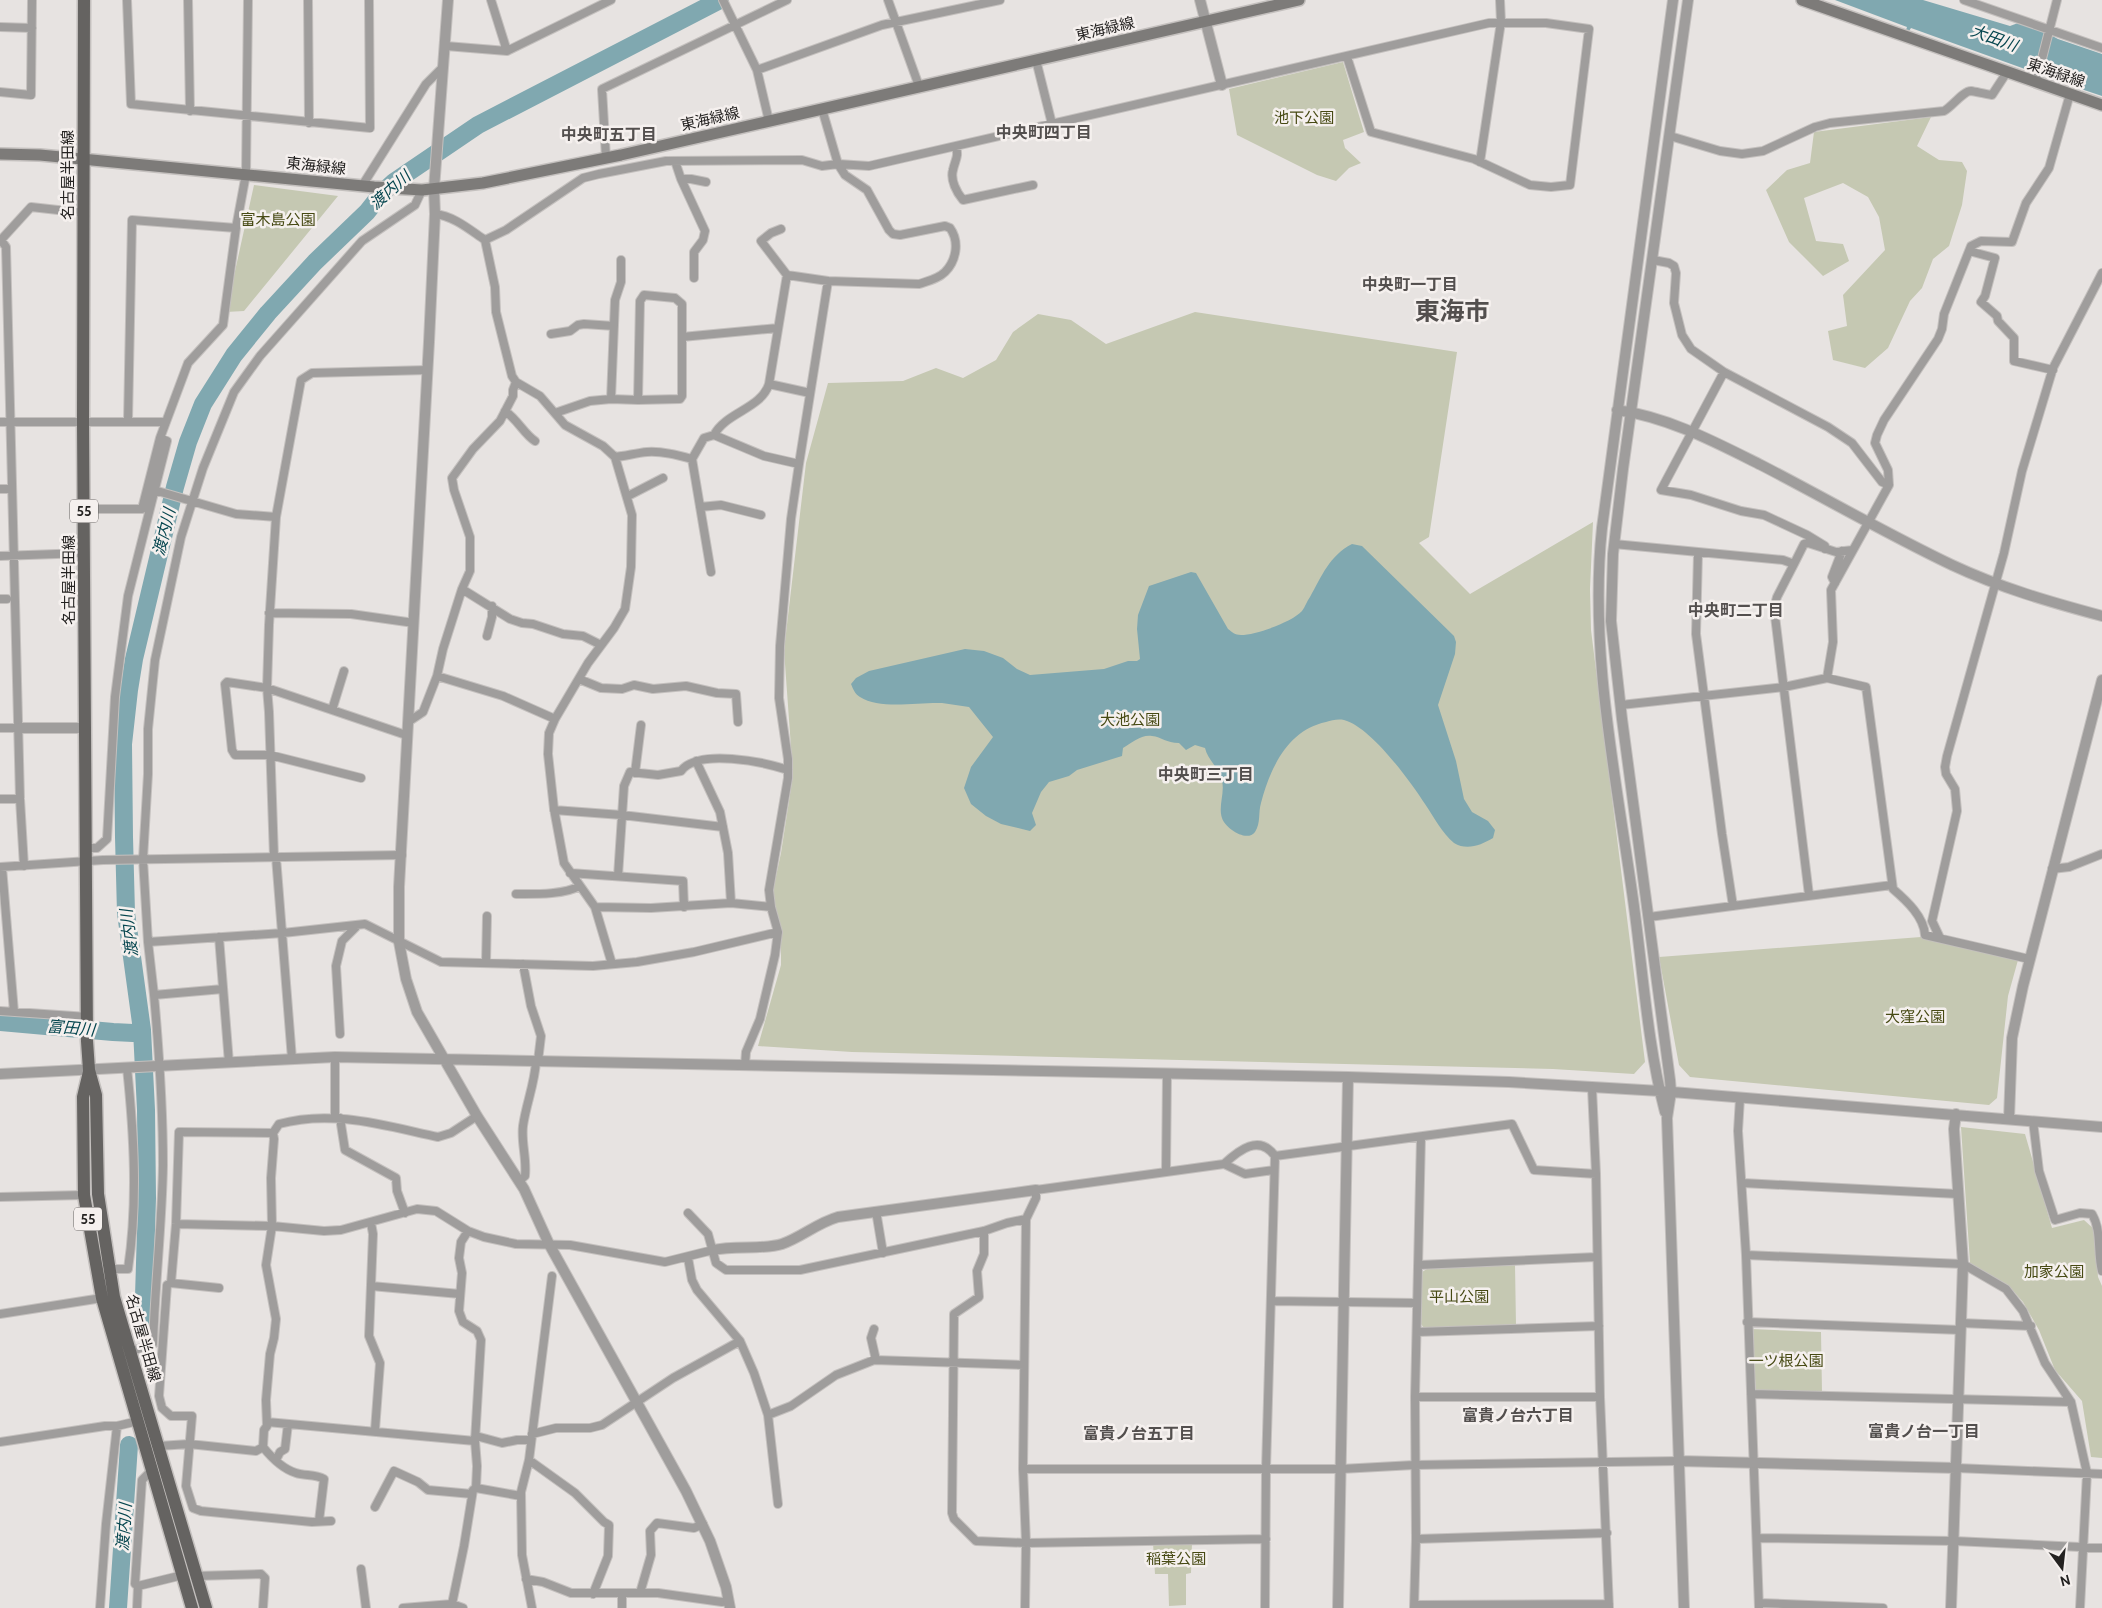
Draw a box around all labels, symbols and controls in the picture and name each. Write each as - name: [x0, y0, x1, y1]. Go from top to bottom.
- street label: 東海緑線: [1074, 13, 1136, 45]
- water label: 大田川: [1968, 21, 2022, 56]
- street label: 東海緑線: [2025, 55, 2087, 91]
- street label: 東海緑線: [679, 103, 741, 135]
- park label: 池下公園: [1274, 109, 1334, 127]
- district label: 中央町四丁目: [996, 123, 1092, 142]
- district label: 中央町五丁目: [561, 125, 657, 144]
- street label: 名古屋半田線: [59, 130, 77, 220]
- street label: 東海緑線: [285, 154, 347, 178]
- water label: 渡内川: [366, 166, 416, 213]
- park label: 富木島公園: [240, 211, 316, 229]
- district label: 中央町一丁目: [1362, 275, 1458, 294]
- district label: 東海市: [1414, 296, 1490, 326]
- road number: 55: [70, 500, 98, 522]
- water label: 渡内川: [149, 504, 180, 558]
- street label: 名古屋半田線: [60, 535, 78, 625]
- district label: 中央町二丁目: [1688, 601, 1784, 620]
- park label: 大池公園: [1100, 711, 1160, 729]
- district label: 中央町三丁目: [1158, 765, 1254, 784]
- water label: 渡内川: [116, 906, 141, 958]
- park label: 大窪公園: [1885, 1008, 1945, 1026]
- water label: 富田川: [46, 1016, 98, 1040]
- road number: 55: [74, 1208, 102, 1230]
- park label: 加家公園: [2024, 1263, 2084, 1281]
- park label: 平山公園: [1429, 1288, 1489, 1306]
- street label: 名古屋半田線: [122, 1292, 164, 1384]
- park label: 一ツ根公園: [1748, 1352, 1824, 1370]
- district label: 富貴ノ台六丁目: [1462, 1406, 1574, 1425]
- district label: 富貴ノ台一丁目: [1868, 1422, 1980, 1441]
- district label: 富貴ノ台五丁目: [1083, 1424, 1195, 1443]
- water label: 渡内川: [113, 1500, 135, 1552]
- north arrow: [2037, 1543, 2087, 1593]
- park label: 稲葉公園: [1146, 1550, 1206, 1568]
- text: N: [2058, 1571, 2072, 1591]

